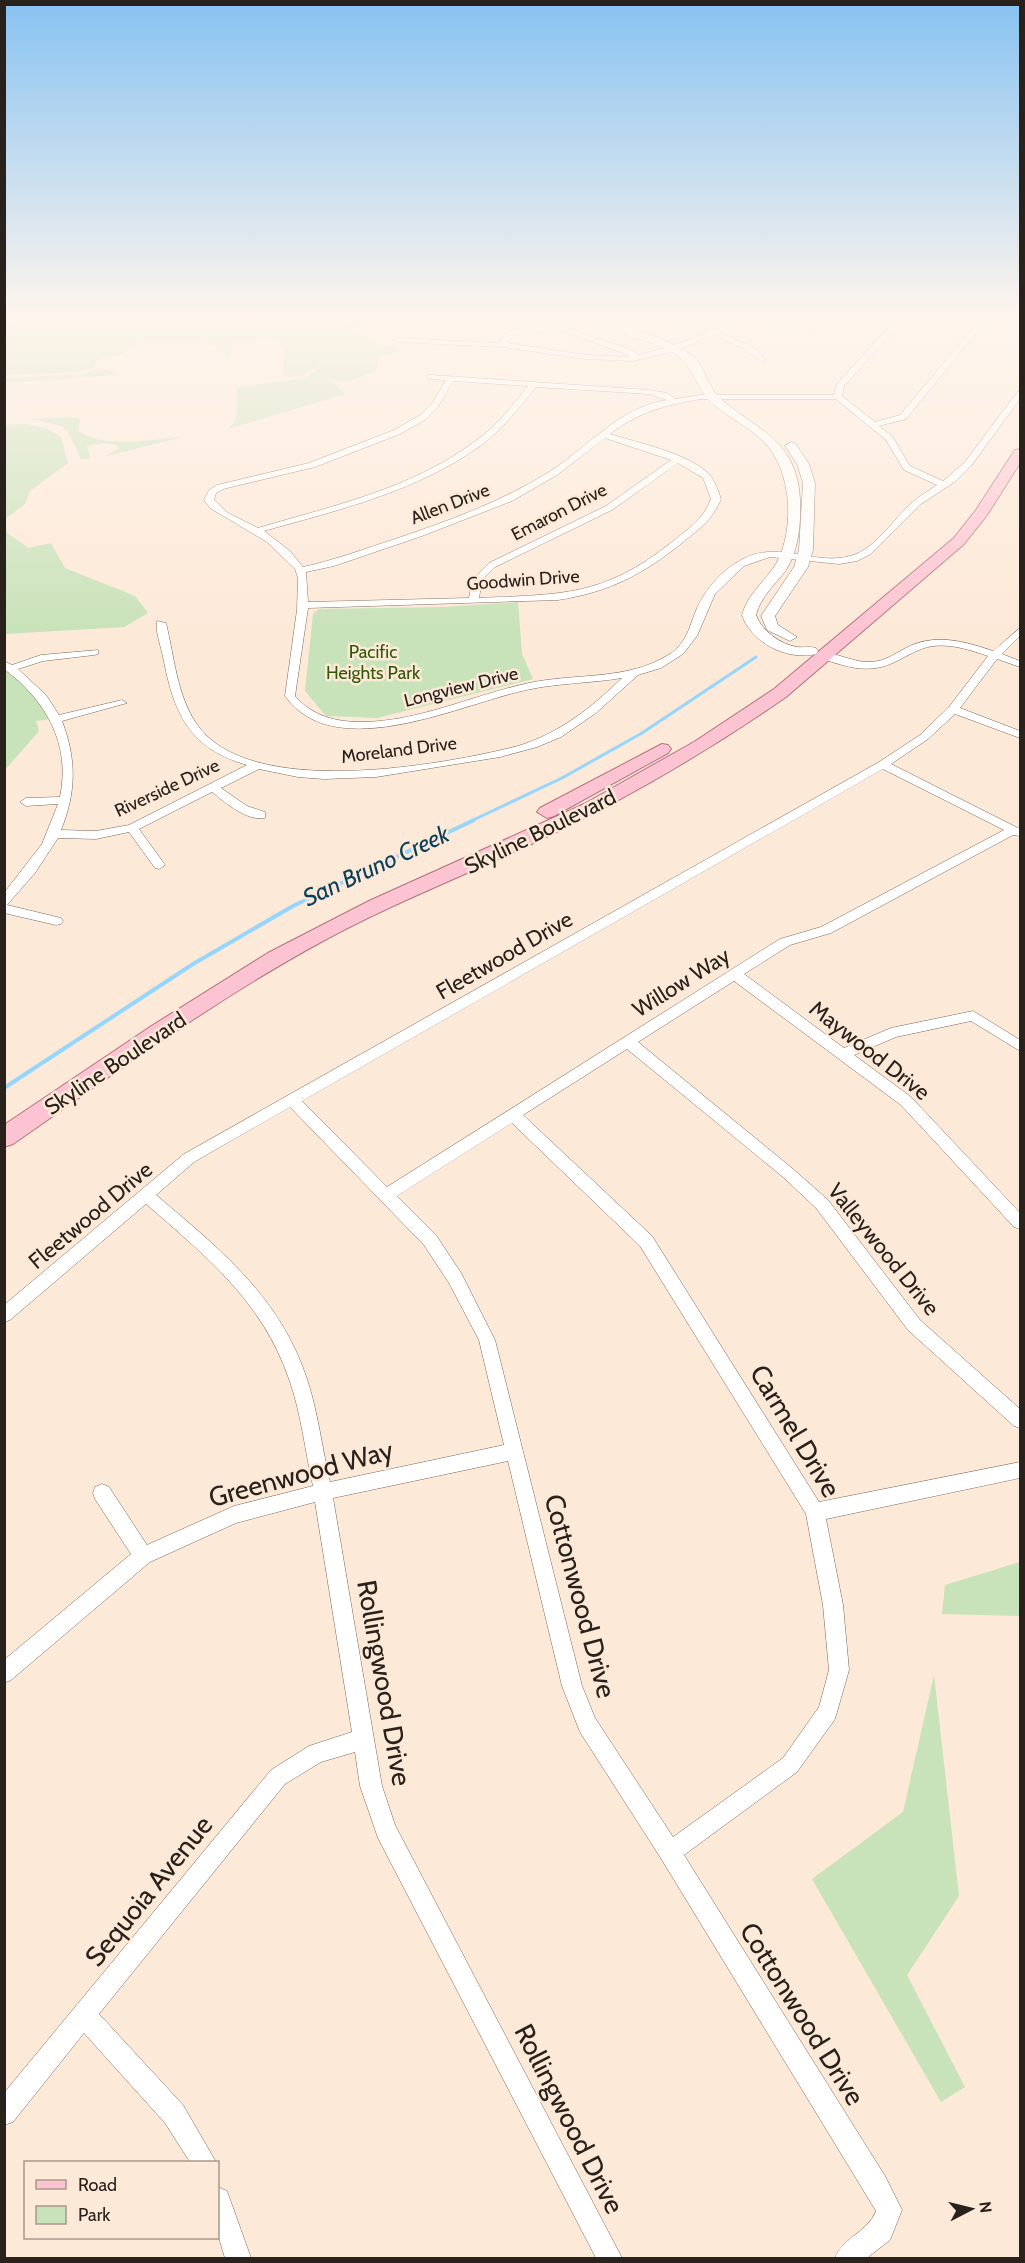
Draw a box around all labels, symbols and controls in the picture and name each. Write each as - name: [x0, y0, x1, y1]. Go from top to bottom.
- street label: Allen Drive: [407, 479, 493, 529]
- street label: Emaron Drive: [508, 479, 610, 545]
- street label: Goodwin Drive: [466, 565, 580, 595]
- park label: Pacific Heights Park: [326, 641, 421, 684]
- street label: Longview Drive: [402, 662, 520, 712]
- street label: Moreland Drive: [340, 732, 458, 768]
- street label: Riverside Drive: [111, 754, 223, 822]
- street label: Skyline Boulevard: [460, 783, 620, 880]
- water label: San Bruno Creek: [298, 819, 454, 912]
- street label: Fleetwood Drive: [431, 905, 577, 1005]
- street label: Willow Way: [628, 942, 735, 1023]
- street label: Maywood Drive: [804, 995, 935, 1106]
- street label: Skyline Boulevard: [39, 1006, 191, 1121]
- street label: Fleetwood Drive: [23, 1156, 158, 1275]
- street label: Valleywood Drive: [822, 1178, 945, 1321]
- street label: Carmel Drive: [743, 1359, 848, 1503]
- street label: Greenwood Way: [205, 1433, 397, 1514]
- street label: Cottonwood Drive: [537, 1490, 624, 1701]
- street label: Rollingwood Drive: [350, 1577, 419, 1789]
- street label: Sequoia Avenue: [78, 1809, 219, 1973]
- street label: Cottonwood Drive: [733, 1916, 872, 2111]
- street label: Rollingwood Drive: [507, 2018, 632, 2219]
- legend: [24, 2161, 219, 2239]
- text: Road: [78, 2174, 117, 2196]
- north arrow: [941, 2179, 1001, 2239]
- text: N: [975, 2200, 996, 2214]
- text: Park: [78, 2204, 111, 2226]

